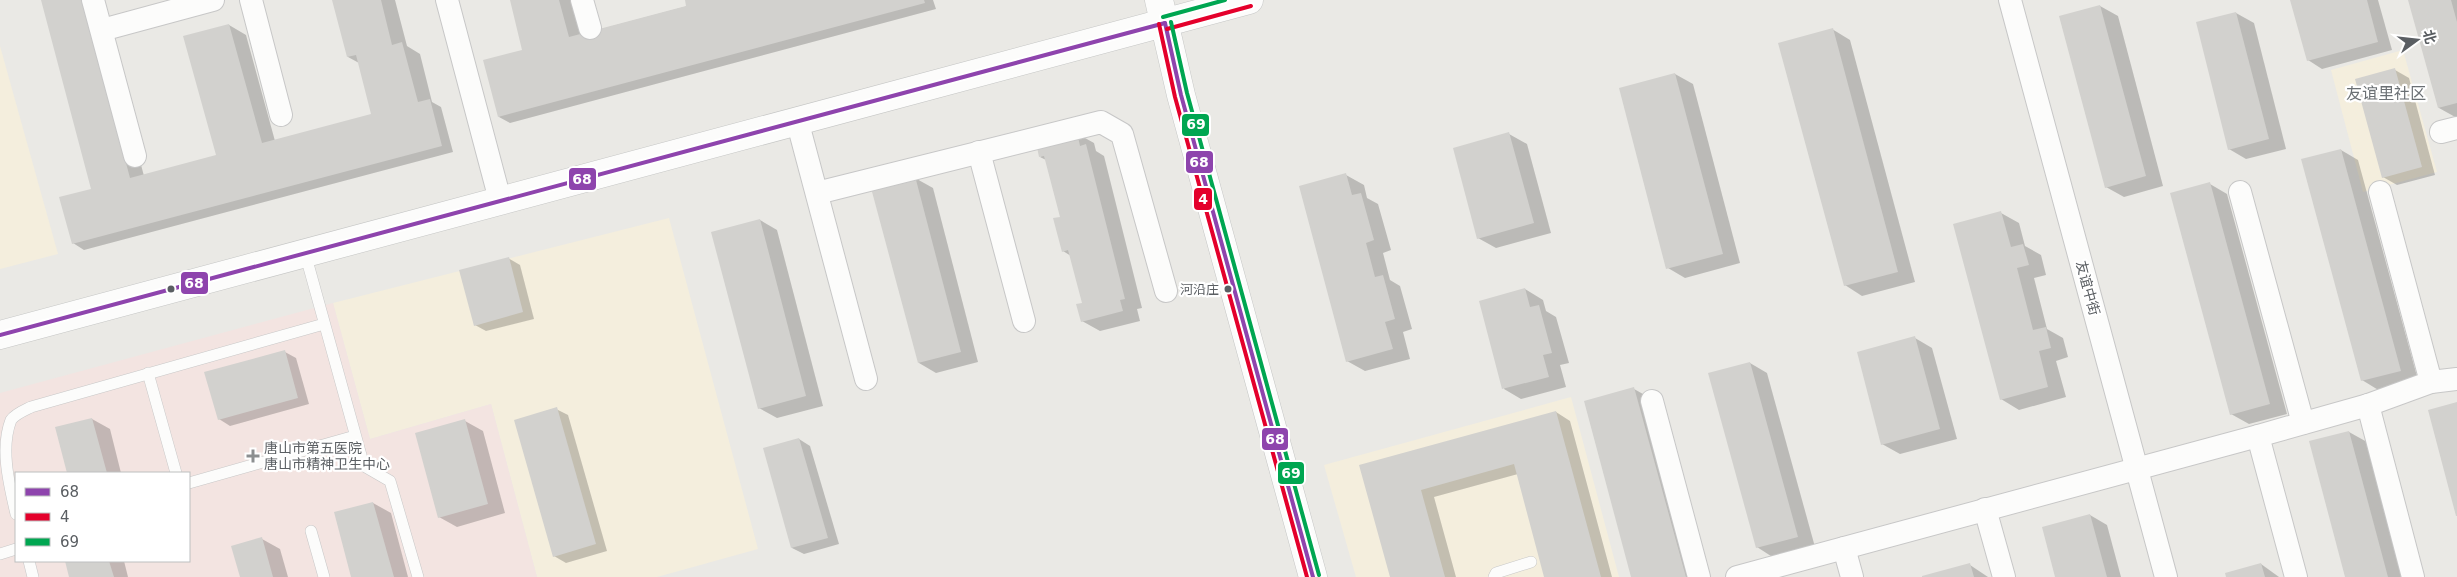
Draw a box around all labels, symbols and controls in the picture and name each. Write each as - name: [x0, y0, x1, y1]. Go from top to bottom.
- north arrow: [2392, 15, 2442, 65]
- text: 北: [2420, 28, 2439, 45]
- district label: 友谊里社区: [2346, 84, 2426, 103]
- line badge: 69: [1181, 113, 1210, 137]
- text: 69: [1186, 116, 1206, 132]
- line badge: 68: [1185, 150, 1214, 174]
- text: 68: [1189, 154, 1209, 170]
- line badge: 68: [568, 167, 597, 191]
- text: 68: [572, 171, 592, 187]
- line badge: 4: [1193, 187, 1213, 211]
- text: 4: [1198, 191, 1208, 207]
- street label: 友谊中街: [2073, 259, 2103, 317]
- line badge: 68: [180, 271, 209, 295]
- text: 68: [184, 275, 204, 291]
- place label: 河沿庄: [1180, 282, 1219, 297]
- unlabelled marker: [166, 284, 176, 294]
- marker: 河沿庄: [1223, 284, 1233, 294]
- line badge: 68: [1261, 427, 1289, 451]
- text: 68: [1265, 431, 1285, 447]
- place label: 唐山市第五医院 唐山市精神卫生中心: [264, 440, 390, 472]
- marker: 唐山市第五医院 唐山市精神卫生中心: [246, 449, 260, 463]
- line badge: 69: [1277, 461, 1305, 485]
- text: 69: [1281, 465, 1301, 481]
- legend: [15, 472, 190, 562]
- text: 68: [60, 483, 79, 501]
- text: 4: [60, 508, 70, 526]
- text: 69: [60, 533, 79, 551]

